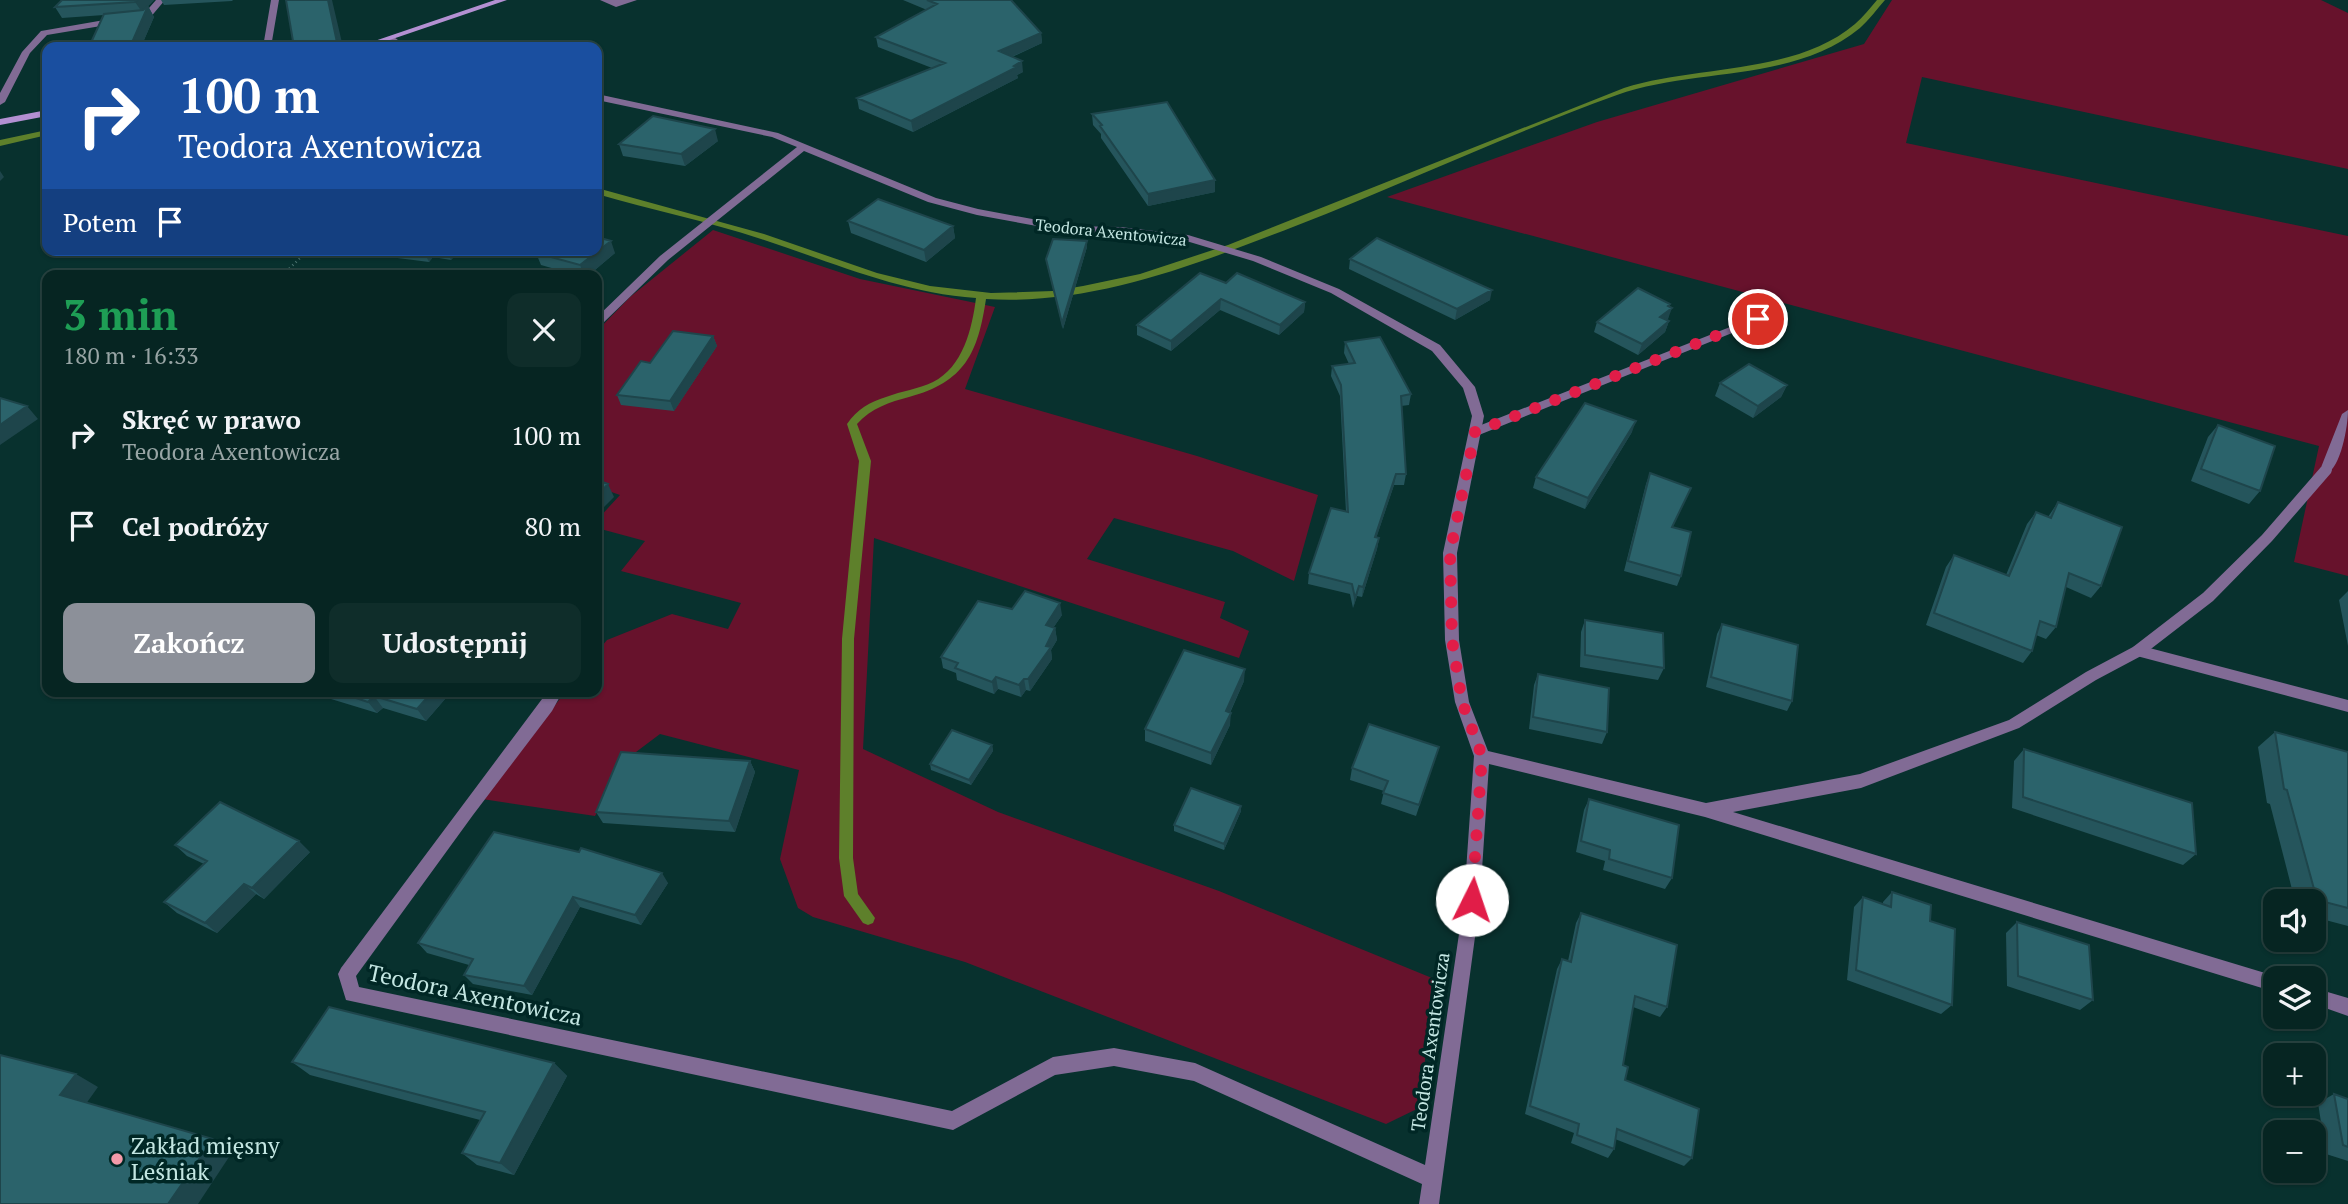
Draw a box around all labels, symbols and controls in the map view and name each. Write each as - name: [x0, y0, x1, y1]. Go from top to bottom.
- text: 100 m: [178, 62, 320, 127]
- icon: right: [63, 70, 154, 161]
- text: Teodora Axentowicza: [178, 125, 482, 167]
- icon: arrive: [151, 203, 189, 241]
- text: Potem: [63, 205, 137, 239]
- street label: Teodora Axentowicza: [1034, 213, 1188, 251]
- text: 3 min: [63, 286, 178, 342]
- pin: [1728, 289, 1788, 349]
- button: close: [507, 293, 581, 367]
- icon: arrive: [1739, 300, 1777, 338]
- text: 180 m · 16:33: [63, 340, 198, 371]
- text: Skręć w prawo: [122, 402, 301, 436]
- icon: right: [63, 416, 101, 454]
- text: 100 m: [511, 418, 581, 452]
- text: Teodora Axentowicza: [122, 436, 341, 467]
- icon: arrive: [63, 507, 101, 545]
- text: Cel podróży: [122, 509, 268, 543]
- text: 80 m: [525, 509, 581, 543]
- button: Zakończ: [63, 603, 315, 683]
- button: Udostępnij: [329, 603, 581, 683]
- position arrow: [1435, 863, 1509, 937]
- map controls: [2263, 889, 2326, 1183]
- button: sound: [2263, 889, 2326, 952]
- street label: Teodora Axentowicza: [1405, 950, 1455, 1133]
- street label: Teodora Axentowicza: [365, 957, 586, 1032]
- button: layers: [2263, 966, 2326, 1029]
- button: +: [2263, 1043, 2326, 1106]
- button: −: [2263, 1120, 2326, 1183]
- place label: Zakład mięsny Leśniak: [131, 1130, 280, 1187]
- marker: Zakład mięsny Leśniak: [109, 1151, 125, 1167]

